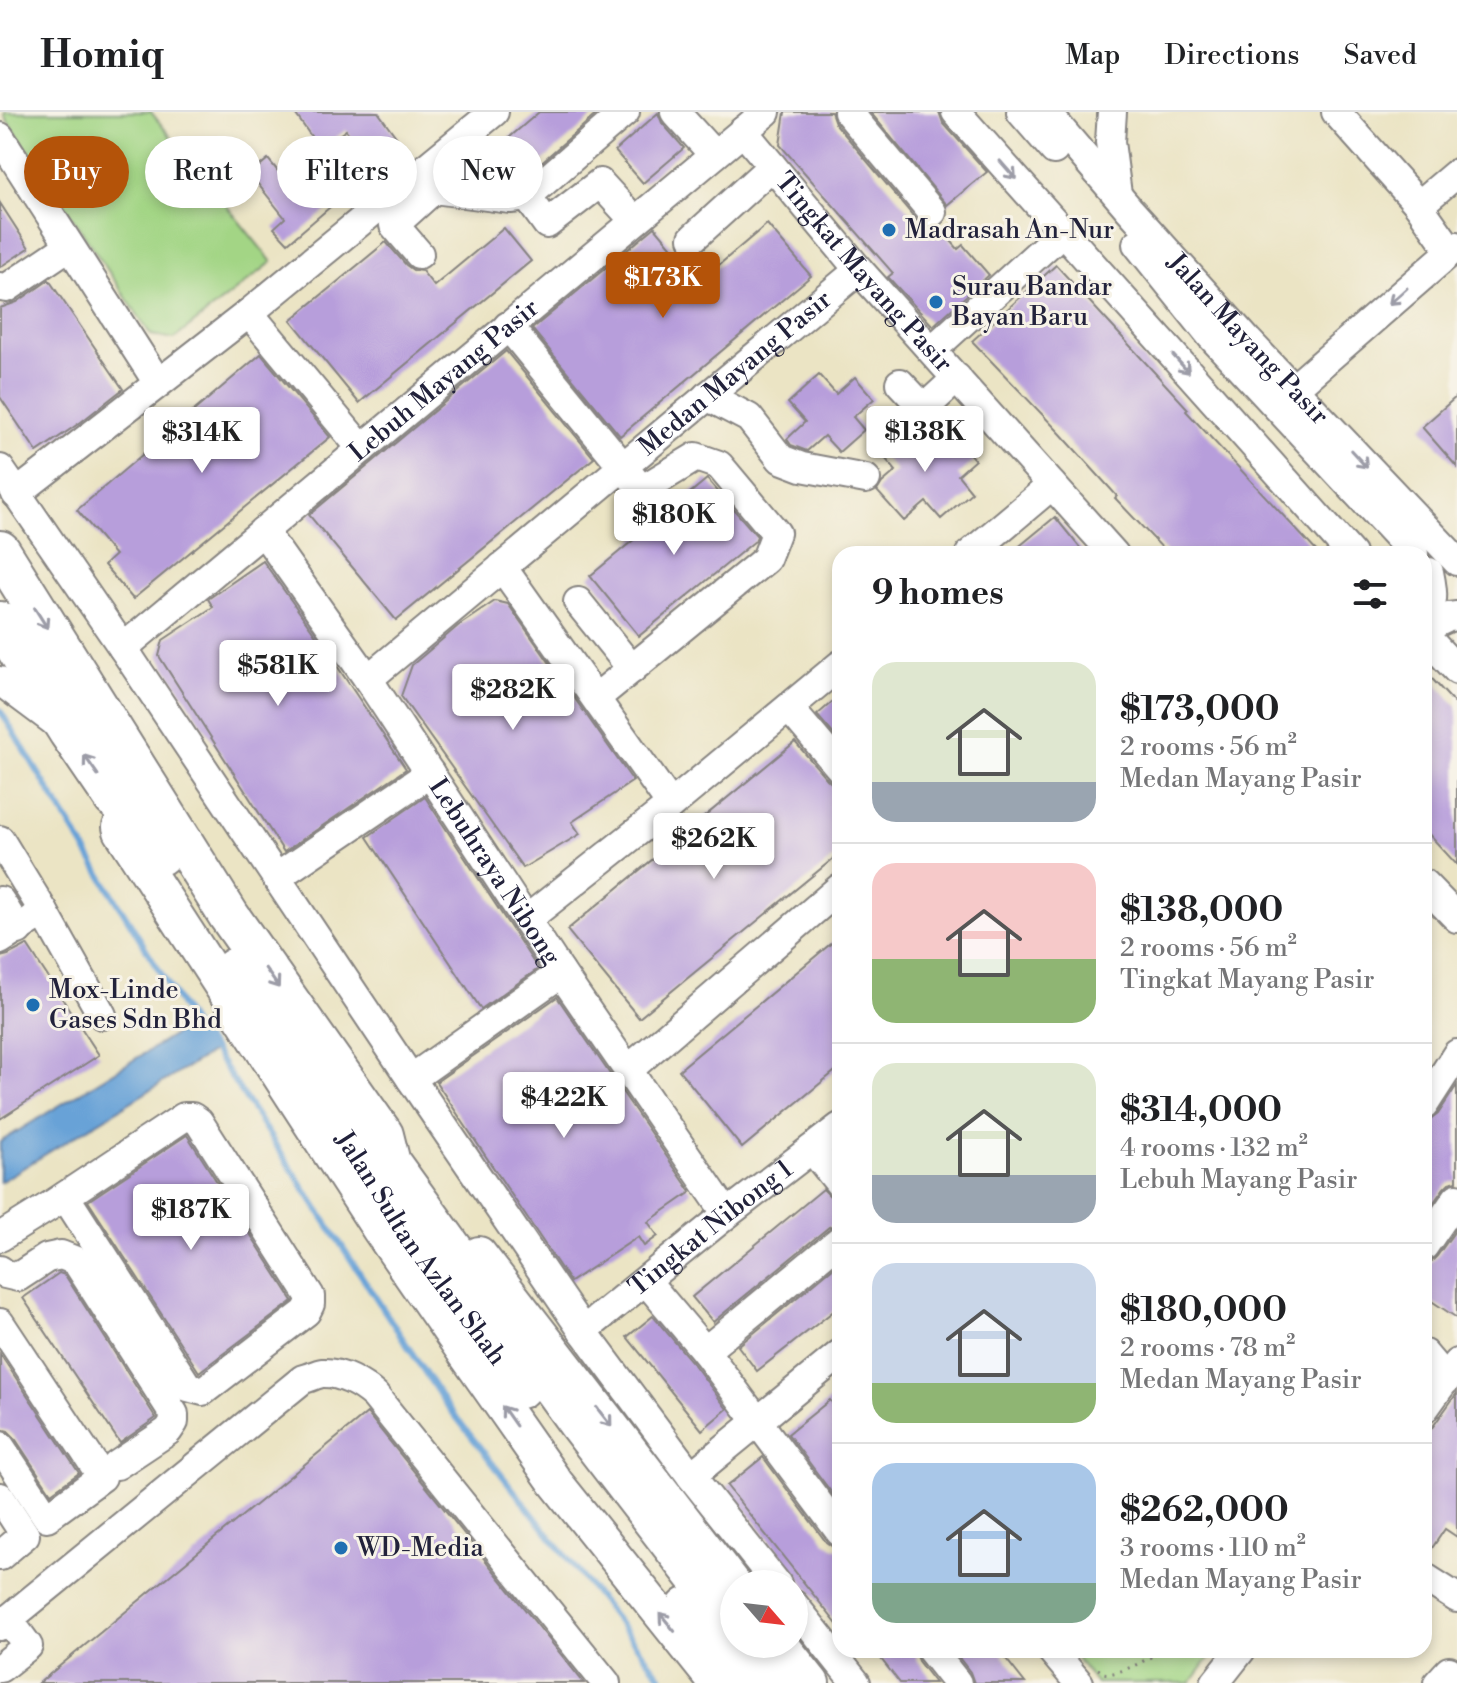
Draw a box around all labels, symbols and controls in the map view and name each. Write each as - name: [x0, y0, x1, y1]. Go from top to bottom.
- text: Homiq: [40, 32, 164, 79]
- text: Map: [1065, 38, 1120, 73]
- text: Directions: [1164, 38, 1299, 73]
- text: Saved: [1343, 38, 1417, 73]
- chip: Buy: [24, 136, 129, 208]
- chip: Rent: [145, 136, 261, 208]
- chip: Filters: [277, 136, 417, 208]
- chip: New: [433, 136, 543, 208]
- one-way arrow: [999, 160, 1017, 180]
- street label: Tingkat Mayang Pasir: [768, 166, 959, 379]
- place label: Madrasah An-Nur: [905, 214, 1114, 246]
- marker: Madrasah An-Nur: [880, 221, 898, 239]
- street label: Jalan Mayang Pasir: [1160, 246, 1335, 432]
- pin: $173K: [607, 252, 719, 320]
- text: $173K: [624, 262, 702, 294]
- place label: Surau Bandar Bayan Baru: [951, 271, 1112, 333]
- street label: Medan Mayang Pasir: [632, 283, 838, 463]
- one-way arrow: [1388, 287, 1408, 305]
- street label: Lebuh Mayang Pasir: [343, 292, 546, 469]
- marker: Surau Bandar Bayan Baru: [927, 293, 945, 311]
- one-way arrow: [1172, 354, 1190, 374]
- pin: $138K: [869, 406, 981, 474]
- pin: $314K: [146, 407, 258, 475]
- text: $138K: [884, 416, 966, 448]
- text: $314K: [162, 417, 242, 449]
- one-way arrow: [1349, 449, 1368, 469]
- pin: $180K: [618, 489, 730, 557]
- text: $180K: [632, 499, 716, 531]
- icon: filters: [1348, 572, 1392, 616]
- text: 9 homes: [872, 573, 1004, 615]
- one-way arrow: [33, 606, 50, 628]
- pin: $581K: [222, 640, 334, 708]
- text: $581K: [237, 650, 319, 682]
- pin: $282K: [457, 664, 569, 732]
- text: $282K: [470, 674, 556, 706]
- text: $173,000: [1120, 689, 1279, 731]
- icon: home: [936, 694, 1032, 790]
- text: 2 rooms · 56 m²: [1120, 731, 1297, 763]
- one-way arrow: [83, 754, 99, 776]
- text: Medan Mayang Pasir: [1120, 763, 1362, 795]
- street label: Lebuhraya Nibong: [422, 772, 568, 972]
- pin: $262K: [658, 813, 770, 881]
- text: $262K: [671, 823, 757, 855]
- text: $138,000: [1120, 890, 1283, 932]
- icon: home: [936, 895, 1032, 991]
- text: 2 rooms · 56 m²: [1120, 932, 1297, 964]
- text: Tingkat Mayang Pasir: [1120, 964, 1375, 996]
- one-way arrow: [264, 966, 280, 988]
- place label: Mox-Linde Gases Sdn Bhd: [49, 974, 222, 1036]
- marker: Mox-Linde Gases Sdn Bhd: [24, 996, 42, 1014]
- pin: $422K: [508, 1072, 620, 1140]
- text: $422K: [521, 1082, 607, 1114]
- text: $314,000: [1120, 1090, 1282, 1132]
- icon: home: [936, 1095, 1032, 1191]
- street label: Jalan Sultan Azlan Shah: [328, 1124, 513, 1372]
- text: 4 rooms · 132 m²: [1120, 1132, 1308, 1164]
- street label: Tingkat Nibong 1: [622, 1153, 799, 1303]
- text: Lebuh Mayang Pasir: [1120, 1164, 1358, 1196]
- pin: $187K: [135, 1184, 247, 1252]
- text: $187K: [151, 1194, 231, 1226]
- text: $180,000: [1120, 1290, 1287, 1332]
- icon: home: [936, 1295, 1032, 1391]
- text: 2 rooms · 78 m²: [1120, 1332, 1295, 1364]
- text: Medan Mayang Pasir: [1120, 1364, 1362, 1396]
- one-way arrow: [501, 1405, 517, 1427]
- one-way arrow: [595, 1406, 612, 1427]
- text: $262,000: [1120, 1490, 1289, 1532]
- icon: home: [936, 1495, 1032, 1591]
- place label: WD-Media: [356, 1532, 485, 1564]
- text: 3 rooms · 110 m²: [1120, 1532, 1306, 1564]
- marker: WD-Media: [332, 1539, 350, 1557]
- text: Medan Mayang Pasir: [1120, 1564, 1362, 1596]
- north arrow: [720, 1570, 808, 1658]
- map controls: [720, 1570, 808, 1658]
- one-way arrow: [658, 1612, 676, 1633]

